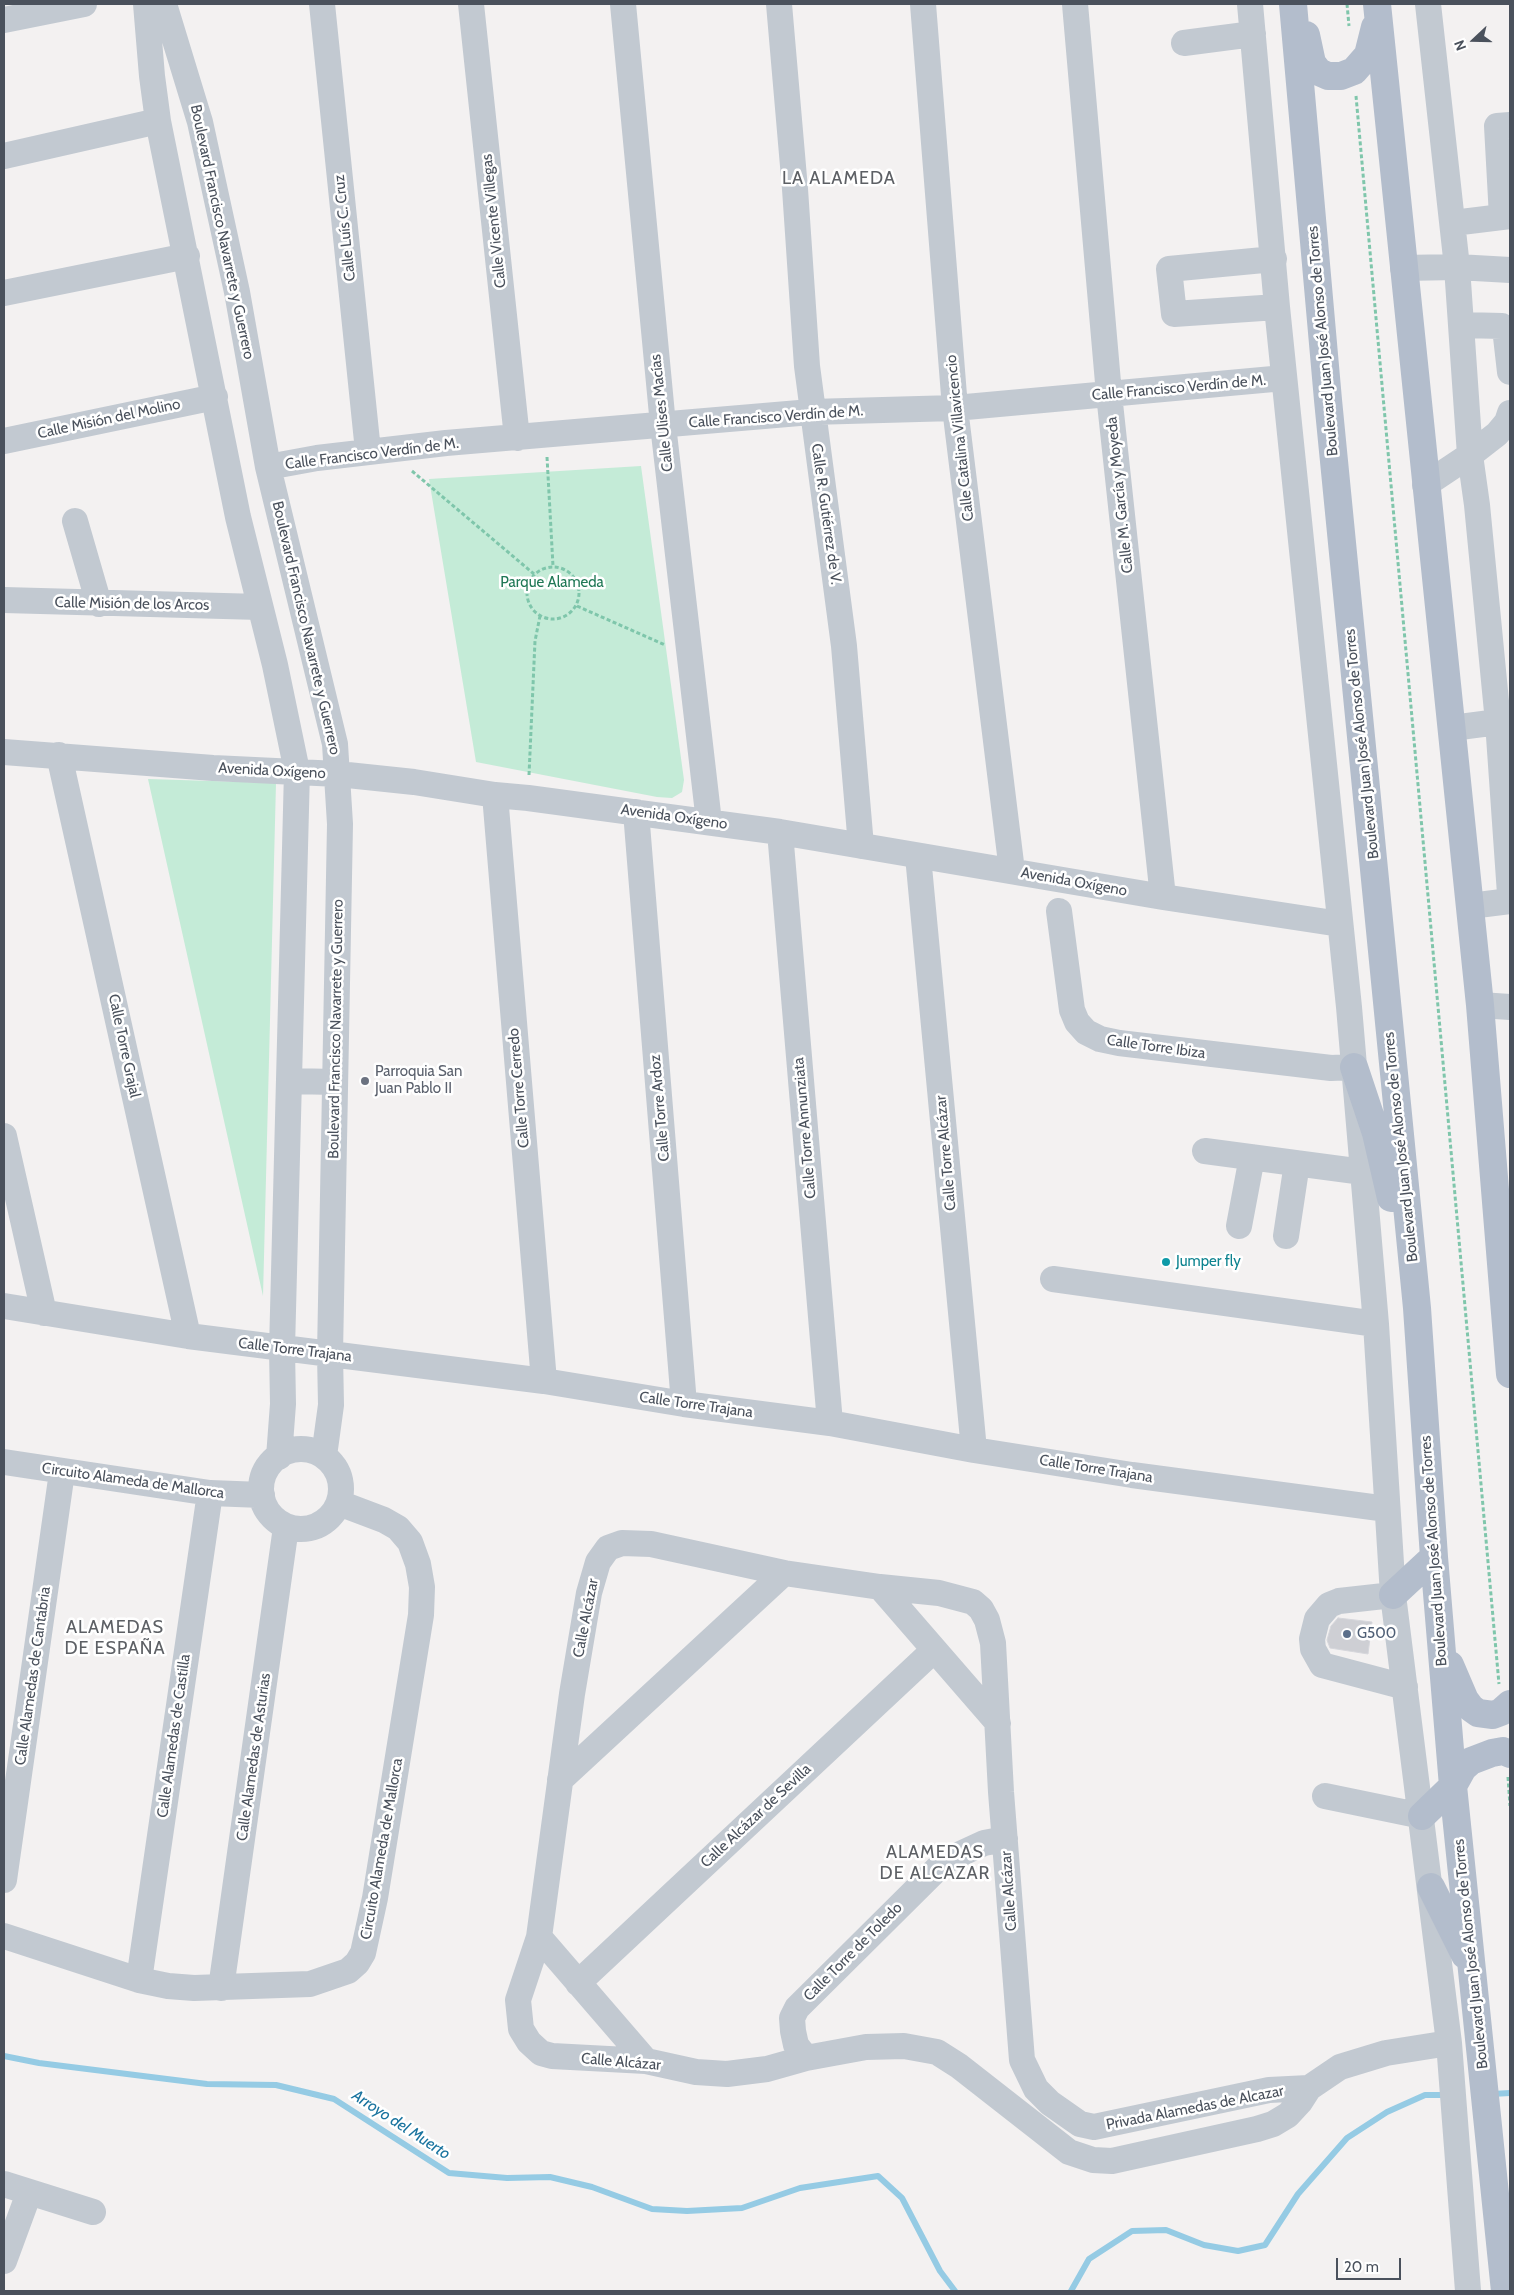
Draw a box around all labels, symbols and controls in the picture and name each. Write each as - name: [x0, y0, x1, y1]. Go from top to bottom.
- north arrow: [1449, 15, 1499, 65]
- text: N: [1450, 38, 1470, 53]
- street label: Boulevard Francisco Navarrete y Guerrero: [186, 103, 258, 361]
- street label: Calle Vicente Villegas: [478, 153, 510, 289]
- district label: LA ALAMEDA: [781, 168, 897, 190]
- street label: Calle Luís C. Cruz: [330, 174, 360, 282]
- street label: Boulevard Juan José Alonso de Torres: [1304, 225, 1342, 457]
- street label: Calle Ulises Macías: [647, 353, 677, 473]
- street label: Calle Catalina Villavicencio: [942, 354, 978, 522]
- street label: Calle Francisco Verdín de M.: [1091, 371, 1267, 405]
- street label: Calle Misión del Molino: [36, 395, 182, 443]
- street label: Calle Francisco Verdín de M.: [688, 402, 864, 432]
- street label: Calle M. García y Moyeda: [1103, 416, 1137, 574]
- street label: Calle Francisco Verdín de M.: [284, 434, 460, 474]
- street label: Calle R. Gutiérrez de V.: [807, 442, 845, 586]
- street label: Boulevard Francisco Navarrete y Guerrero: [268, 499, 344, 757]
- park label: Parque Alameda: [500, 574, 604, 592]
- street label: Calle Misión de los Arcos: [54, 594, 210, 614]
- street label: Boulevard Juan José Alonso de Torres: [1341, 628, 1383, 860]
- street label: Avenida Oxígeno: [218, 759, 326, 783]
- street label: Avenida Oxígeno: [619, 801, 729, 833]
- street label: Avenida Oxígeno: [1019, 864, 1129, 900]
- street label: Boulevard Francisco Navarrete y Guerrero: [325, 899, 347, 1159]
- street label: Calle Torre Grajal: [104, 992, 144, 1100]
- street label: Calle Torre Cerredo: [505, 1027, 533, 1149]
- street label: Calle Torre Ibiza: [1106, 1031, 1206, 1063]
- street label: Boulevard Juan José Alonso de Torres: [1380, 1031, 1422, 1263]
- street label: Calle Torre Ardoz: [646, 1054, 674, 1162]
- street label: Calle Torre Annunziata: [790, 1057, 820, 1199]
- place label: Parroquia San Juan Pablo II: [375, 1063, 462, 1098]
- marker: Parroquia San Juan Pablo II: [359, 1075, 371, 1087]
- street label: Calle Torre Alcázar: [932, 1095, 960, 1211]
- place label: Jumper fly: [1176, 1253, 1241, 1271]
- marker: Jumper fly: [1160, 1256, 1172, 1268]
- street label: Calle Torre Trajana: [237, 1334, 353, 1366]
- street label: Calle Torre Trajana: [638, 1388, 754, 1422]
- street label: Boulevard Juan José Alonso de Torres: [1417, 1435, 1451, 1667]
- street label: Calle Torre Trajana: [1038, 1451, 1154, 1487]
- street label: Circuito Alameda de Mallorca: [41, 1459, 225, 1503]
- street label: Calle Alcázar: [570, 1577, 602, 1659]
- street label: Calle Alamedas de Cantabria: [12, 1586, 54, 1766]
- district label: ALAMEDAS DE ESPAÑA: [63, 1617, 167, 1660]
- place label: G500: [1357, 1625, 1396, 1643]
- marker: G500: [1341, 1628, 1353, 1640]
- street label: Calle Alamedas de Castilla: [154, 1653, 194, 1819]
- street label: Calle Alamedas de Asturias: [233, 1672, 275, 1842]
- street label: Circuito Alameda de Mallorca: [357, 1757, 407, 1941]
- street label: Calle Alcázar de Sevilla: [697, 1760, 815, 1872]
- street label: Boulevard Juan José Alonso de Torres: [1450, 1838, 1492, 2070]
- district label: ALAMEDAS DE ALCAZAR: [878, 1842, 992, 1885]
- street label: Calle Alcázar: [997, 1850, 1021, 1932]
- street label: Calle Torre de Toledo: [800, 1899, 906, 2005]
- street label: Calle Alcázar: [580, 2050, 662, 2074]
- street label: Privada Alamedas de Alcazar: [1105, 2082, 1285, 2134]
- water label: Arroyo del Muerto: [348, 2086, 454, 2164]
- scale bar: [1339, 2248, 1404, 2280]
- text: 20 m: [1344, 2258, 1379, 2276]

